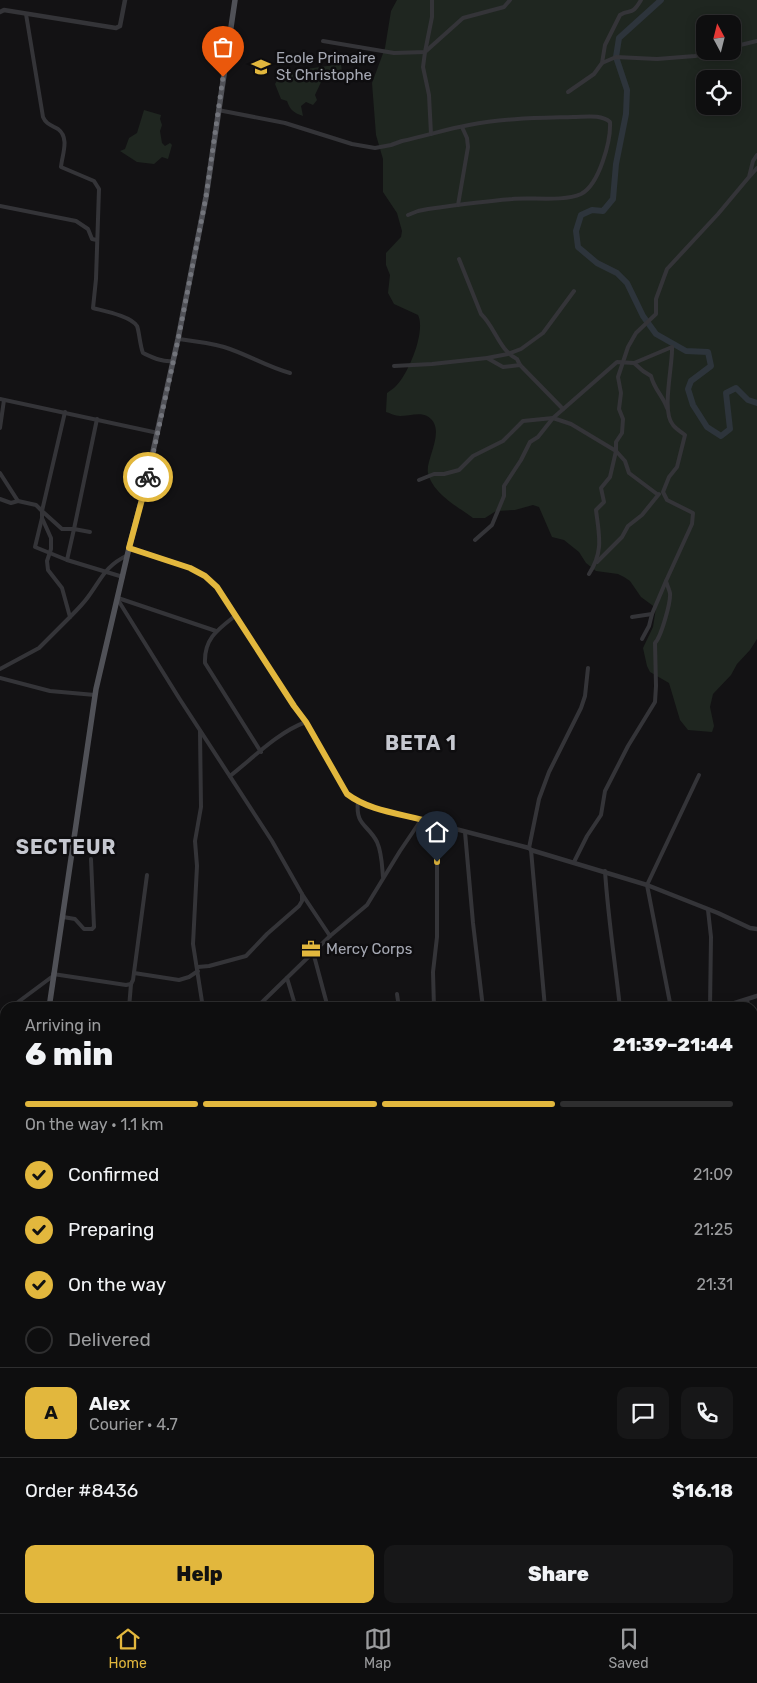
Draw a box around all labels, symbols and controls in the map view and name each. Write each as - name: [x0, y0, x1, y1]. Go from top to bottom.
- north arrow: [696, 15, 741, 60]
- map controls: [696, 15, 741, 115]
- pin: [202, 26, 244, 77]
- icon: bag: [209, 33, 237, 61]
- place label: Ecole Primaire St Christophe: [276, 49, 376, 84]
- school or university icon: Ecole Primaire St Christophe: [250, 56, 272, 78]
- button: locate: [696, 70, 741, 115]
- courier: [123, 452, 173, 502]
- icon: bike: [134, 463, 162, 491]
- district label: BETA 1: [385, 731, 457, 755]
- pin: [416, 811, 458, 862]
- icon: home: [423, 818, 451, 846]
- district label: SECTEUR: [16, 835, 116, 859]
- office icon: Mercy Corps: [300, 938, 322, 960]
- place label: Mercy Corps: [326, 940, 413, 958]
- text: Arriving in: [25, 1016, 101, 1035]
- text: 21:39–21:44: [613, 1033, 733, 1056]
- text: 6 min: [25, 1035, 113, 1073]
- text: On the way · 1.1 km: [25, 1115, 163, 1134]
- icon: check: [25, 1161, 53, 1189]
- text: Confirmed: [68, 1163, 159, 1186]
- text: 21:09: [693, 1165, 733, 1184]
- icon: check: [25, 1216, 53, 1244]
- text: Preparing: [68, 1218, 154, 1241]
- text: 21:25: [694, 1220, 733, 1239]
- icon: check: [25, 1271, 53, 1299]
- text: On the way: [68, 1273, 166, 1296]
- text: 21:31: [696, 1275, 733, 1294]
- text: Delivered: [68, 1328, 151, 1351]
- button: chat: [617, 1387, 669, 1439]
- button: phone: [681, 1387, 733, 1439]
- text: Alex: [89, 1392, 130, 1415]
- text: A: [44, 1401, 58, 1424]
- text: Courier · 4.7: [89, 1415, 178, 1434]
- text: Order #8436: [25, 1479, 138, 1502]
- text: $16.18: [672, 1479, 733, 1502]
- button: Help: [25, 1545, 374, 1603]
- button: Share: [384, 1545, 733, 1603]
- tab: Home: [108, 1625, 147, 1672]
- tab: Map: [364, 1625, 392, 1672]
- tab: Saved: [609, 1625, 649, 1672]

